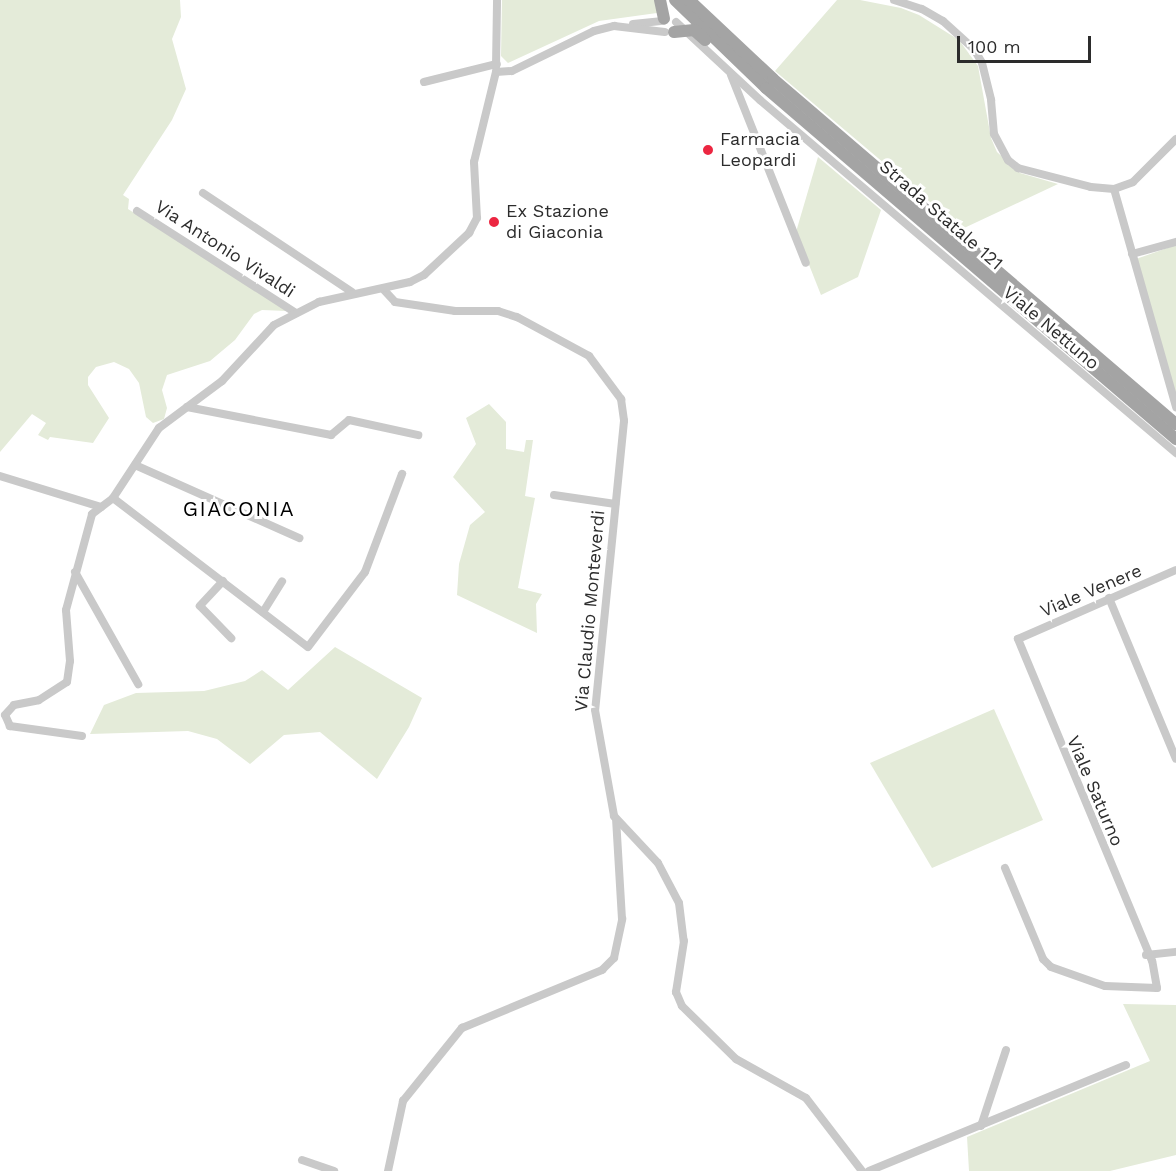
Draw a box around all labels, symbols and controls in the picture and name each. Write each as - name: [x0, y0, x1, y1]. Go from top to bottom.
- scale bar: [960, 24, 1094, 62]
- text: 100 m: [968, 36, 1021, 57]
- place label: Farmacia Leopardi: [720, 129, 800, 172]
- marker: Farmacia Leopardi: [701, 143, 715, 157]
- street label: Strada Statale 121: [875, 155, 1007, 275]
- street label: Via Antonio Vivaldi: [150, 195, 300, 303]
- place label: Ex Stazione di Giaconia: [506, 201, 609, 244]
- marker: Ex Stazione di Giaconia: [487, 215, 501, 229]
- street label: Viale Nettuno: [999, 282, 1103, 374]
- district label: GIACONIA: [183, 496, 295, 522]
- street label: Via Claudio Monteverdi: [570, 509, 610, 713]
- street label: Viale Venere: [1037, 560, 1145, 622]
- street label: Viale Saturno: [1062, 733, 1128, 849]

